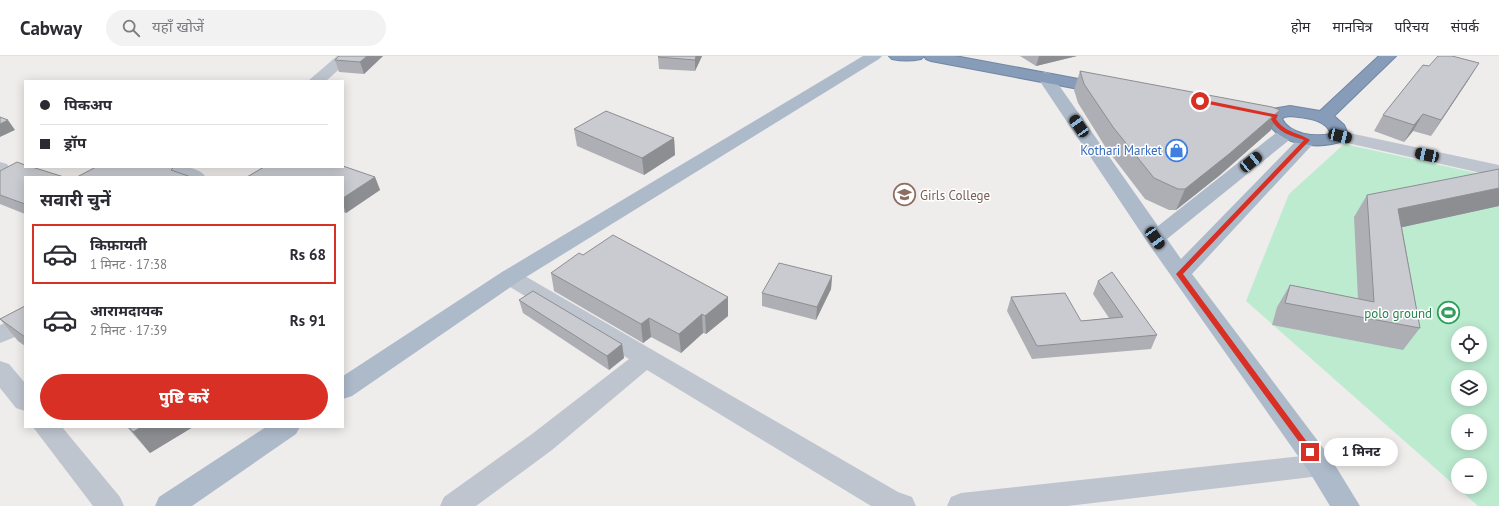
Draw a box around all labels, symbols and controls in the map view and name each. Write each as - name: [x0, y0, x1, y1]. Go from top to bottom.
- search box: [106, 10, 386, 46]
- text: Cabway: [20, 16, 82, 40]
- icon: search: [120, 17, 142, 39]
- text: यहाँ खोजें: [152, 17, 204, 36]
- text: होम: [1291, 18, 1310, 36]
- text: मानचित्र: [1332, 18, 1373, 36]
- text: परिचय: [1395, 18, 1429, 36]
- text: संपर्क: [1451, 18, 1479, 36]
- route start: [1191, 92, 1209, 110]
- text: पिकअप: [64, 95, 112, 114]
- car: [1067, 113, 1091, 139]
- car: [1327, 127, 1353, 145]
- text: ड्रॉप: [64, 133, 86, 152]
- shop icon: Kothari Market: [1164, 137, 1190, 163]
- place label: Kothari Market: [1080, 142, 1163, 159]
- car: [1414, 147, 1440, 163]
- car: [1238, 150, 1264, 174]
- school or university icon: Girls College: [892, 182, 918, 208]
- place label: Girls College: [920, 187, 990, 204]
- text: सवारी चुनें: [40, 188, 111, 211]
- car: [1143, 225, 1167, 251]
- text: किफ़ायती: [90, 235, 147, 254]
- icon: car: [42, 236, 78, 272]
- text: Rs 68: [290, 245, 326, 264]
- text: 1 मिनट · 17:38: [90, 256, 167, 273]
- sports icon: polo ground: [1435, 300, 1461, 326]
- text: आरामदायक: [90, 301, 163, 320]
- icon: car: [42, 302, 78, 338]
- place label: polo ground: [1364, 305, 1432, 322]
- text: Rs 91: [290, 311, 326, 330]
- text: 2 मिनट · 17:39: [90, 322, 167, 339]
- map controls: [1451, 326, 1487, 494]
- button: locate: [1451, 326, 1487, 362]
- button: layers: [1451, 370, 1487, 406]
- button: पुष्टि करें: [40, 374, 328, 420]
- button: +: [1451, 414, 1487, 450]
- callout: 1 मिनट: [1324, 438, 1398, 466]
- route end: [1301, 443, 1319, 461]
- text: 1 मिनट: [1342, 443, 1380, 460]
- button: −: [1451, 458, 1487, 494]

